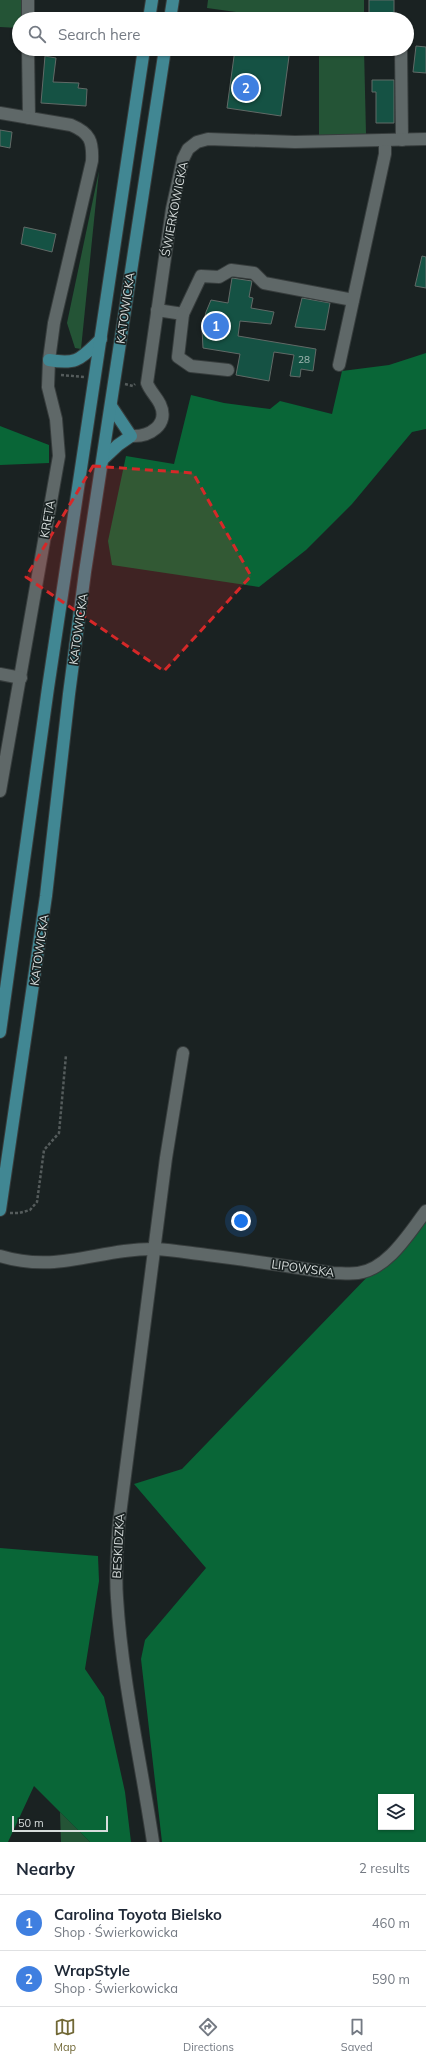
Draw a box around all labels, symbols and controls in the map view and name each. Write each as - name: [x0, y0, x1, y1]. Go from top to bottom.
- search box: [12, 12, 414, 56]
- icon: search: [26, 23, 48, 45]
- text: Search here: [58, 25, 140, 44]
- pin: 2: [233, 73, 259, 103]
- street label: ŚWIERKOWICKA: [157, 160, 191, 258]
- street label: KATOWICKA: [113, 271, 137, 345]
- pin: 1: [203, 311, 229, 341]
- house number: 28: [298, 353, 310, 366]
- street label: KRĘTA: [36, 499, 58, 539]
- street label: KATOWICKA: [66, 592, 90, 666]
- street label: KATOWICKA: [27, 913, 51, 987]
- your location: [231, 1211, 251, 1231]
- street label: LIPOWSKA: [271, 1256, 336, 1280]
- street label: BESKIDZKA: [109, 1513, 127, 1579]
- map controls: [378, 1794, 414, 1830]
- button: layers: [378, 1794, 414, 1830]
- scale bar: [12, 1814, 108, 1833]
- text: 50 m: [18, 1816, 44, 1830]
- text: Nearby: [16, 1858, 75, 1879]
- text: 2 results: [359, 1860, 410, 1876]
- text: Carolina Toyota Bielsko: [54, 1905, 222, 1924]
- text: 1: [25, 1915, 33, 1931]
- text: 460 m: [372, 1915, 410, 1931]
- text: Shop · Świerkowicka: [54, 1924, 178, 1940]
- text: WrapStyle: [54, 1961, 130, 1980]
- text: 2: [25, 1971, 33, 1987]
- text: 590 m: [372, 1971, 410, 1987]
- text: Shop · Świerkowicka: [54, 1980, 178, 1996]
- tab: Map: [53, 2016, 76, 2054]
- tab: Directions: [183, 2016, 234, 2054]
- tab: Saved: [341, 2016, 373, 2054]

